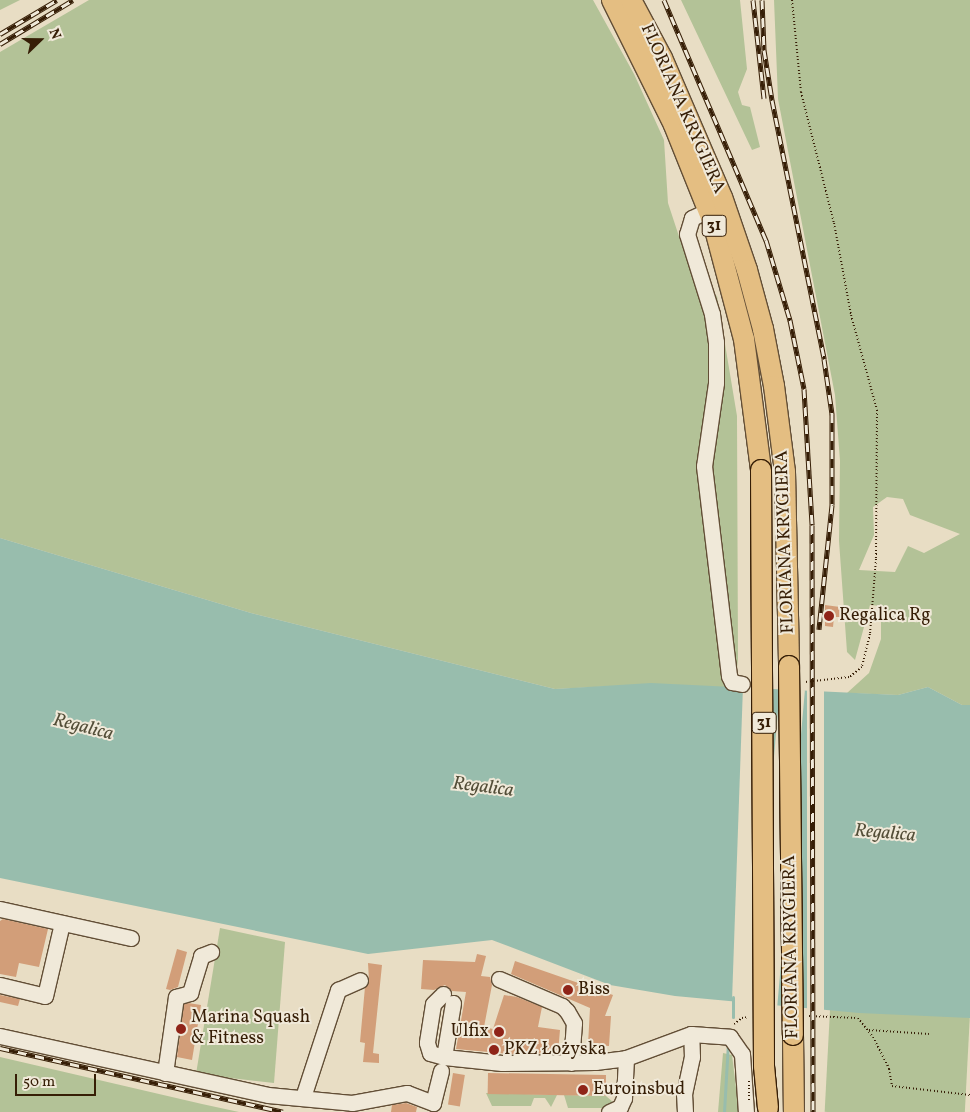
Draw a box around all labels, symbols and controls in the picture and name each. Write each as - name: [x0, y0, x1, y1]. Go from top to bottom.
- north arrow: [15, 15, 65, 65]
- street label: FLORIANA KRYGIERA: [635, 21, 729, 197]
- text: N: [44, 26, 65, 42]
- road number: 31: [702, 212, 726, 240]
- street label: FLORIANA KRYGIERA: [772, 450, 800, 634]
- place label: Regalica Rg: [839, 605, 931, 627]
- marker: Regalica Rg: [823, 610, 835, 622]
- water label: Regalica: [50, 710, 116, 746]
- road number: 31: [752, 710, 776, 736]
- water label: Regalica: [451, 773, 515, 803]
- water label: Regalica: [853, 820, 917, 848]
- street label: FLORIANA KRYGIERA: [780, 855, 804, 1039]
- place label: Biss: [578, 979, 610, 1001]
- marker: Biss: [562, 984, 574, 996]
- place label: Marina Squash & Fitness: [191, 1008, 310, 1050]
- place label: Ulfix: [451, 1021, 489, 1043]
- marker: Marina Squash & Fitness: [175, 1023, 187, 1035]
- marker: Ulfix: [493, 1026, 505, 1038]
- place label: PKZ Łożyska: [504, 1039, 607, 1061]
- marker: PKZ Łożyska: [488, 1044, 500, 1056]
- scale bar: [18, 1064, 99, 1096]
- text: 50 m: [23, 1072, 55, 1093]
- place label: Euroinsbud: [593, 1079, 685, 1101]
- marker: Euroinsbud: [577, 1084, 589, 1096]

